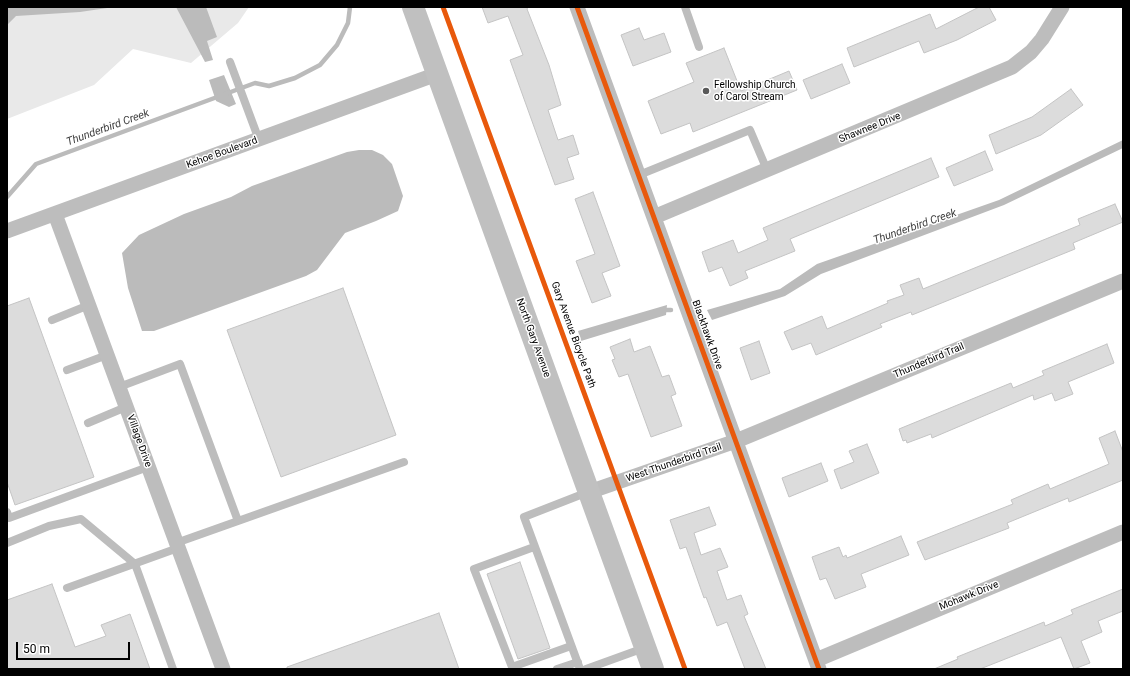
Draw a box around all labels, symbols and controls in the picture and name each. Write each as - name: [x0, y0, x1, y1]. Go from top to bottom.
- place label: Fellowship Church of Carol Stream: [714, 79, 796, 102]
- marker: Fellowship Church of Carol Stream: [701, 86, 711, 96]
- water label: Thunderbird Creek: [65, 107, 151, 149]
- street label: Shawnee Drive: [837, 110, 903, 146]
- street label: Kehoe Boulevard: [185, 135, 259, 171]
- water label: Thunderbird Creek: [872, 207, 958, 247]
- street label: Gary Avenue Bicycle Path: [548, 280, 598, 390]
- street label: North Gary Avenue: [513, 297, 553, 379]
- street label: Blackhawk Drive: [689, 299, 725, 371]
- street label: Thunderbird Trail: [892, 341, 966, 381]
- street label: Village Drive: [124, 413, 154, 469]
- street label: West Thunderbird Trail: [625, 441, 723, 485]
- street label: Mohawk Drive: [938, 579, 1000, 613]
- scale bar: [18, 634, 132, 660]
- text: 50 m: [23, 642, 50, 656]

